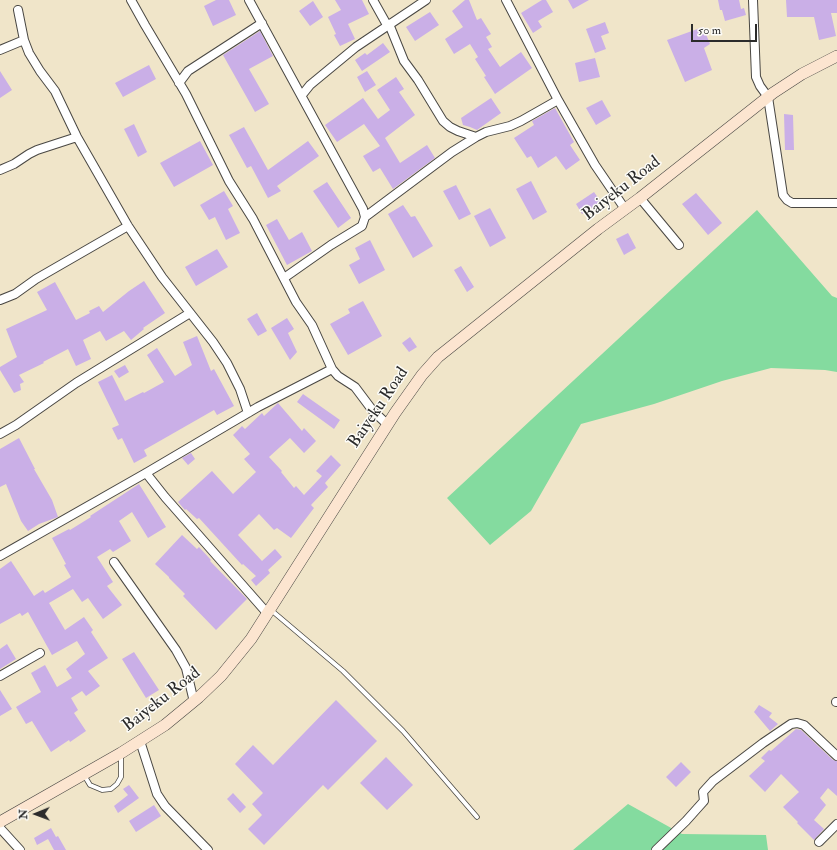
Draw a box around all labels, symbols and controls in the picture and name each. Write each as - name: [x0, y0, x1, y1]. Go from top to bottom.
- scale bar: [693, 16, 759, 42]
- text: 50 m: [698, 23, 721, 38]
- street label: Baiyeku Road: [579, 152, 665, 226]
- street label: Baiyeku Road: [345, 364, 413, 452]
- street label: Baiyeku Road: [119, 663, 205, 737]
- north arrow: [16, 794, 56, 834]
- text: N: [17, 809, 30, 819]

